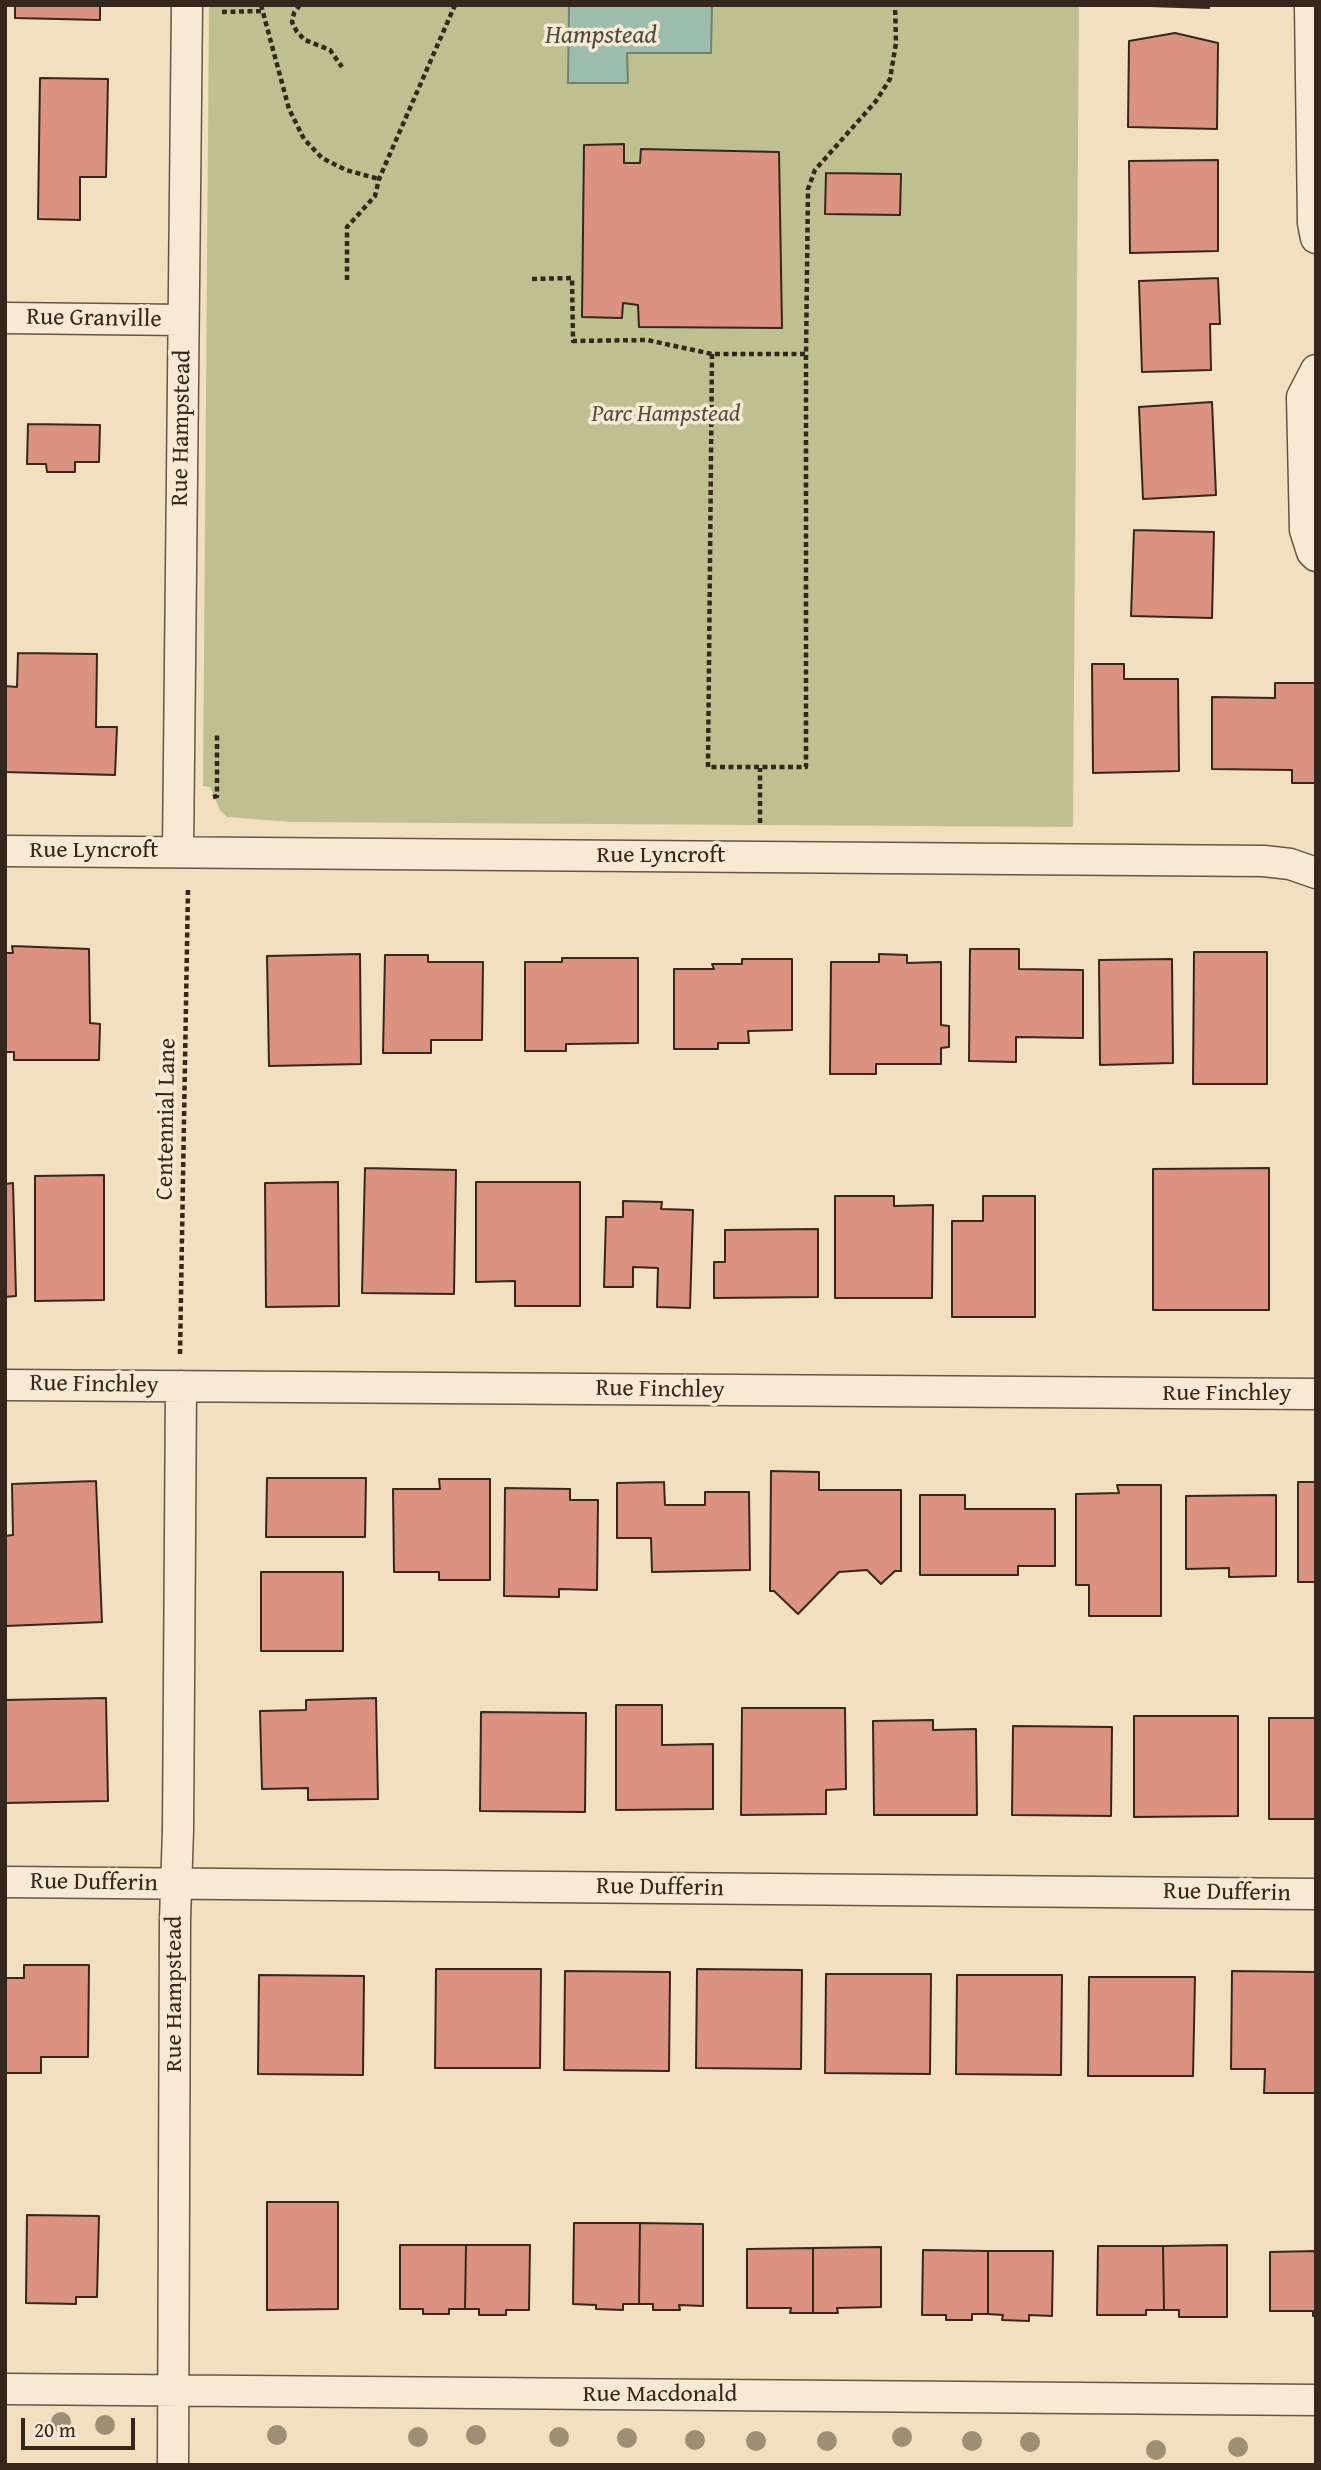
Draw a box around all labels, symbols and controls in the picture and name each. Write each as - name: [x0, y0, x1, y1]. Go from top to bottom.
- water label: Hampstead: [545, 20, 657, 52]
- street label: Rue Granville: [26, 303, 162, 335]
- street label: Rue Hampstead: [166, 349, 198, 507]
- park label: Parc Hampstead: [591, 401, 741, 429]
- street label: Rue Lyncroft: [29, 837, 159, 865]
- street label: Rue Lyncroft: [596, 842, 726, 870]
- street label: Centennial Lane: [151, 1038, 183, 1200]
- street label: Rue Finchley: [29, 1369, 159, 1401]
- street label: Rue Finchley: [595, 1374, 725, 1406]
- street label: Rue Finchley: [1163, 1380, 1291, 1408]
- street label: Rue Dufferin: [30, 1867, 158, 1899]
- street label: Rue Dufferin: [596, 1872, 724, 1904]
- street label: Rue Dufferin: [1163, 1877, 1291, 1909]
- street label: Rue Hampstead: [161, 1916, 189, 2072]
- street label: Rue Macdonald: [583, 2381, 737, 2409]
- scale bar: [24, 2404, 138, 2448]
- text: 20 m: [34, 2414, 76, 2445]

